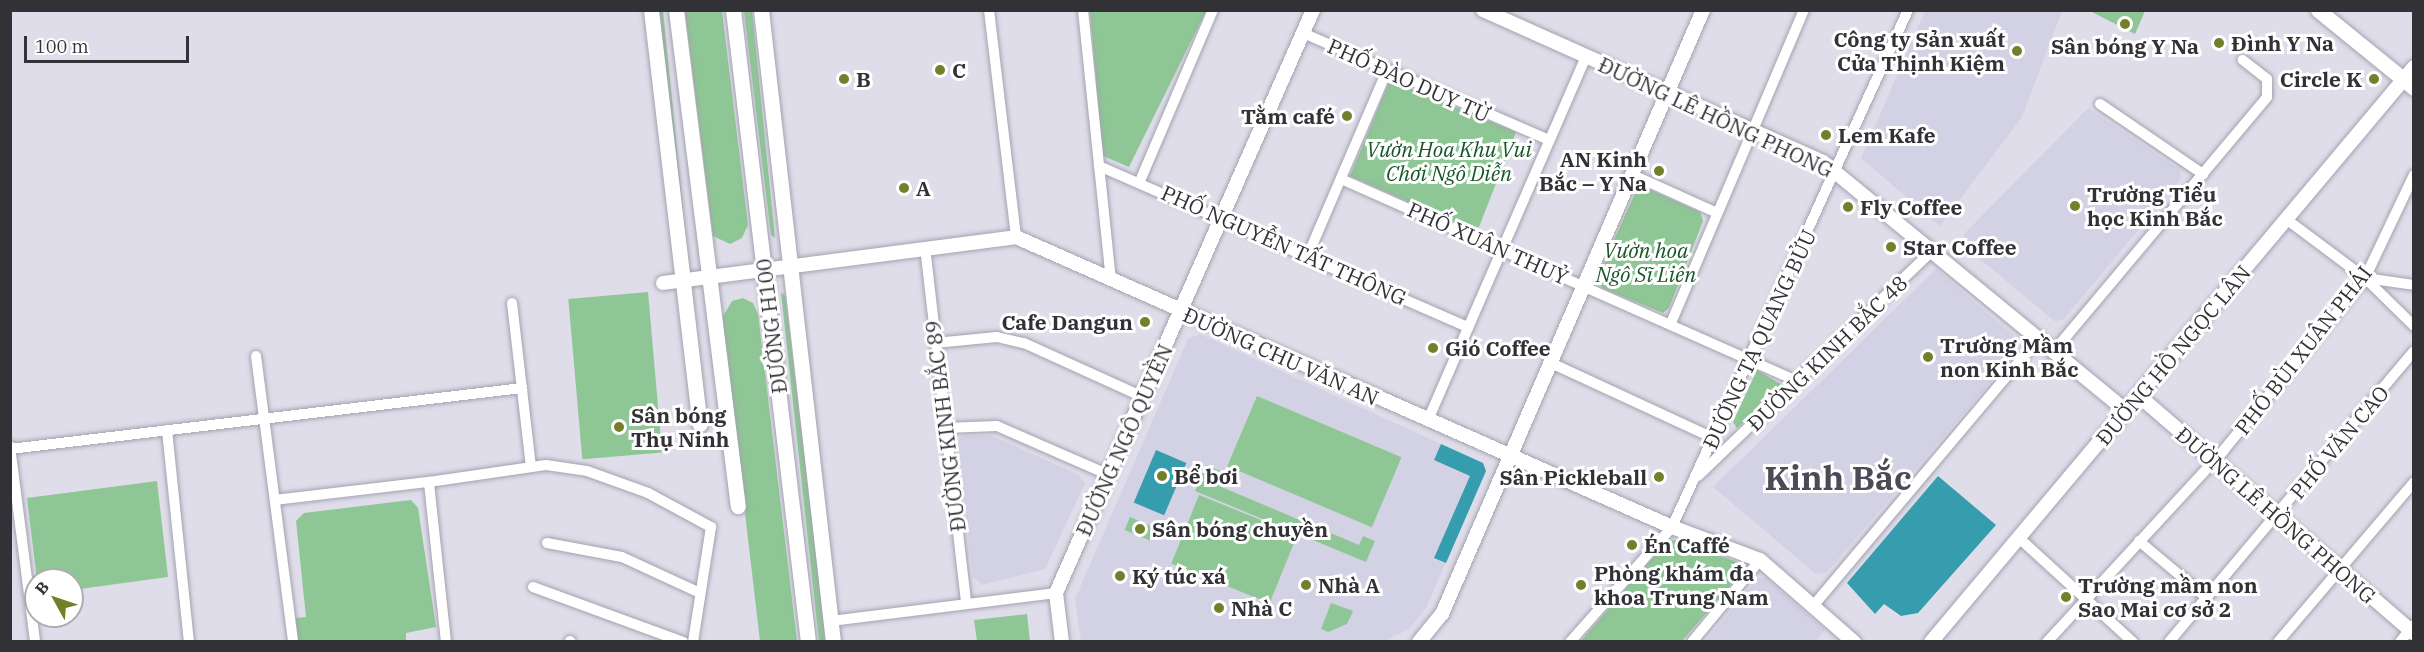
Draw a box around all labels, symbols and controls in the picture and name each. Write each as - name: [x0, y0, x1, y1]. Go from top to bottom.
- marker: Sân bóng Y Na: [2118, 17, 2132, 31]
- scale bar: [27, 24, 192, 62]
- place label: Công ty Sản xuất Cửa Thịnh Kiệm: [1834, 26, 2005, 76]
- place label: Đình Y Na: [2231, 30, 2334, 56]
- street label: PHỐ ĐÀO DUY TỪ: [1324, 33, 1494, 127]
- place label: Sân bóng Y Na: [2051, 33, 2199, 59]
- text: 100 m: [35, 35, 89, 58]
- marker: Đình Y Na: [2212, 36, 2226, 50]
- marker: Công ty Sản xuất Cửa Thịnh Kiệm: [2010, 44, 2024, 58]
- street label: ĐƯỜNG LÊ HỒNG PHONG: [1594, 51, 1838, 183]
- place label: C: [952, 57, 966, 83]
- marker: C: [933, 63, 947, 77]
- place label: B: [856, 66, 871, 92]
- place label: Circle K: [2280, 66, 2362, 92]
- marker: B: [837, 72, 851, 86]
- marker: Circle K: [2367, 72, 2381, 86]
- place label: Tằm café: [1241, 103, 1335, 129]
- marker: Tằm café: [1340, 109, 1354, 123]
- place label: Lem Kafe: [1838, 122, 1936, 148]
- marker: Lem Kafe: [1819, 128, 1833, 142]
- park label: Vườn Hoa Khu Vui Chơi Ngô Diễn: [1366, 136, 1532, 186]
- place label: AN Kinh Bắc – Y Na: [1539, 146, 1647, 196]
- marker: AN Kinh Bắc – Y Na: [1652, 164, 1666, 178]
- place label: A: [916, 175, 931, 201]
- street label: PHỐ NGUYỄN TẤT THÔNG: [1158, 179, 1410, 311]
- marker: A: [897, 181, 911, 195]
- place label: Trường Tiểu học Kinh Bắc: [2087, 181, 2223, 231]
- place label: Fly Coffee: [1860, 194, 1962, 220]
- street label: PHỐ XUÂN THUỶ: [1404, 196, 1572, 290]
- marker: Trường Tiểu học Kinh Bắc: [2068, 199, 2082, 213]
- marker: Fly Coffee: [1841, 200, 1855, 214]
- street label: ĐƯỜNG TẠ QUANG BỬU: [1697, 225, 1821, 453]
- place label: Star Coffee: [1903, 234, 2017, 260]
- park label: Vườn hoa Ngô Sĩ Liên: [1596, 237, 1696, 287]
- marker: Star Coffee: [1884, 240, 1898, 254]
- street label: ĐƯỜNG H100: [750, 257, 792, 395]
- street label: ĐƯỜNG HỒ NGỌC LÂN: [2090, 260, 2256, 450]
- street label: PHỐ BÙI XUÂN PHÁI: [2229, 261, 2377, 439]
- street label: ĐƯỜNG KINH BẮC 48: [1742, 270, 1912, 436]
- street label: ĐƯỜNG CHU VĂN AN: [1179, 302, 1383, 410]
- place label: Cafe Dangun: [1002, 309, 1133, 335]
- marker: Cafe Dangun: [1138, 315, 1152, 329]
- street label: ĐƯỜNG KINH BẮC 89: [920, 319, 970, 533]
- place label: Trường Mầm non Kinh Bắc: [1940, 332, 2078, 382]
- place label: Gió Coffee: [1445, 335, 1551, 361]
- street label: ĐƯỜNG NGÔ QUYỀN: [1070, 340, 1178, 540]
- marker: Gió Coffee: [1426, 341, 1440, 355]
- marker: Trường Mầm non Kinh Bắc: [1921, 350, 1935, 364]
- street label: PHỐ VĂN CAO: [2284, 380, 2394, 504]
- place label: Sân bóng Thụ Ninh: [631, 402, 729, 452]
- marker: Sân bóng Thụ Ninh: [612, 420, 626, 434]
- street label: ĐƯỜNG LÊ HỒNG PHONG: [2171, 421, 2381, 609]
- district label: Kinh Bắc: [1764, 458, 1912, 498]
- place label: Bể bơi: [1174, 463, 1238, 489]
- place label: Sân Pickleball: [1500, 464, 1647, 490]
- marker: Bể bơi: [1155, 469, 1169, 483]
- marker: Sân Pickleball: [1652, 470, 1666, 484]
- place label: Sân bóng chuyền: [1152, 516, 1328, 542]
- marker: Sân bóng chuyền: [1133, 522, 1147, 536]
- place label: Én Caffé: [1644, 532, 1730, 558]
- marker: Én Caffé: [1625, 538, 1639, 552]
- place label: Phòng khám đa khoa Trung Nam: [1594, 560, 1769, 610]
- place label: Ký túc xá: [1132, 563, 1226, 589]
- north arrow: [24, 568, 84, 628]
- marker: Ký túc xá: [1113, 569, 1127, 583]
- place label: Nhà A: [1318, 572, 1380, 598]
- place label: Trường mầm non Sao Mai cơ sở 2: [2078, 572, 2258, 622]
- marker: Phòng khám đa khoa Trung Nam: [1572, 576, 1590, 594]
- text: B: [30, 577, 53, 598]
- marker: Nhà A: [1299, 578, 1313, 592]
- marker: Trường mầm non Sao Mai cơ sở 2: [2059, 590, 2073, 604]
- place label: Nhà C: [1231, 595, 1292, 621]
- marker: Nhà C: [1212, 601, 1226, 615]

